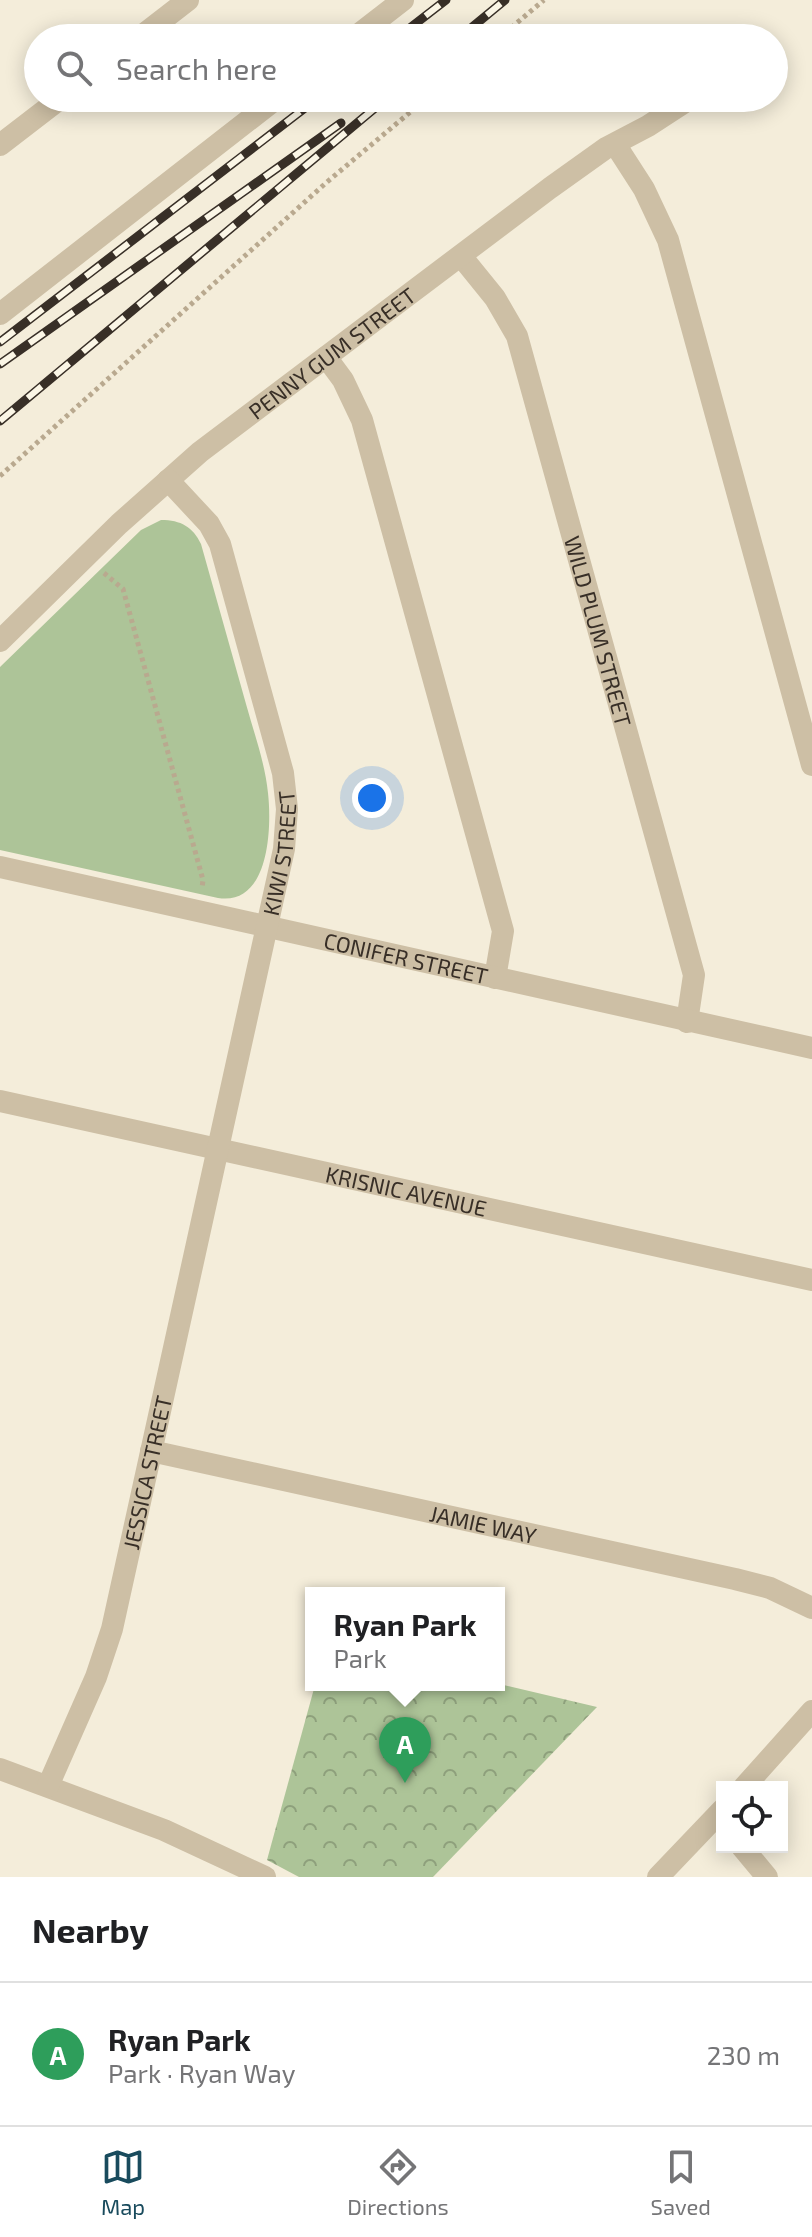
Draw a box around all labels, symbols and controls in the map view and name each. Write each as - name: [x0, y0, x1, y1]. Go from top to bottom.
- search box: [24, 24, 788, 112]
- icon: search: [52, 46, 96, 90]
- text: Search here: [116, 50, 277, 86]
- street label: PENNY GUM STREET: [243, 281, 420, 424]
- street label: WILD PLUM STREET: [560, 533, 637, 729]
- your location: [352, 778, 392, 818]
- street label: KIWI STREET: [257, 789, 300, 918]
- street label: CONIFER STREET: [322, 927, 491, 988]
- street label: KRISNIC AVENUE: [323, 1160, 489, 1221]
- street label: JESSICA STREET: [117, 1393, 176, 1552]
- street label: JAMIE WAY: [427, 1499, 539, 1548]
- popup: [305, 1587, 505, 1691]
- text: Ryan Park: [334, 1606, 476, 1642]
- text: Park: [334, 1642, 387, 1673]
- pin: A: [379, 1717, 431, 1783]
- map controls: [716, 1781, 788, 1853]
- button: locate: [716, 1781, 788, 1853]
- text: Nearby: [32, 1909, 149, 1950]
- text: Ryan Park: [108, 2021, 251, 2057]
- text: A: [50, 2039, 66, 2070]
- text: 230 m: [707, 2039, 780, 2070]
- text: Park · Ryan Way: [108, 2057, 296, 2088]
- tab: Map: [101, 2145, 145, 2219]
- tab: Directions: [347, 2145, 449, 2219]
- tab: Saved: [651, 2145, 711, 2219]

